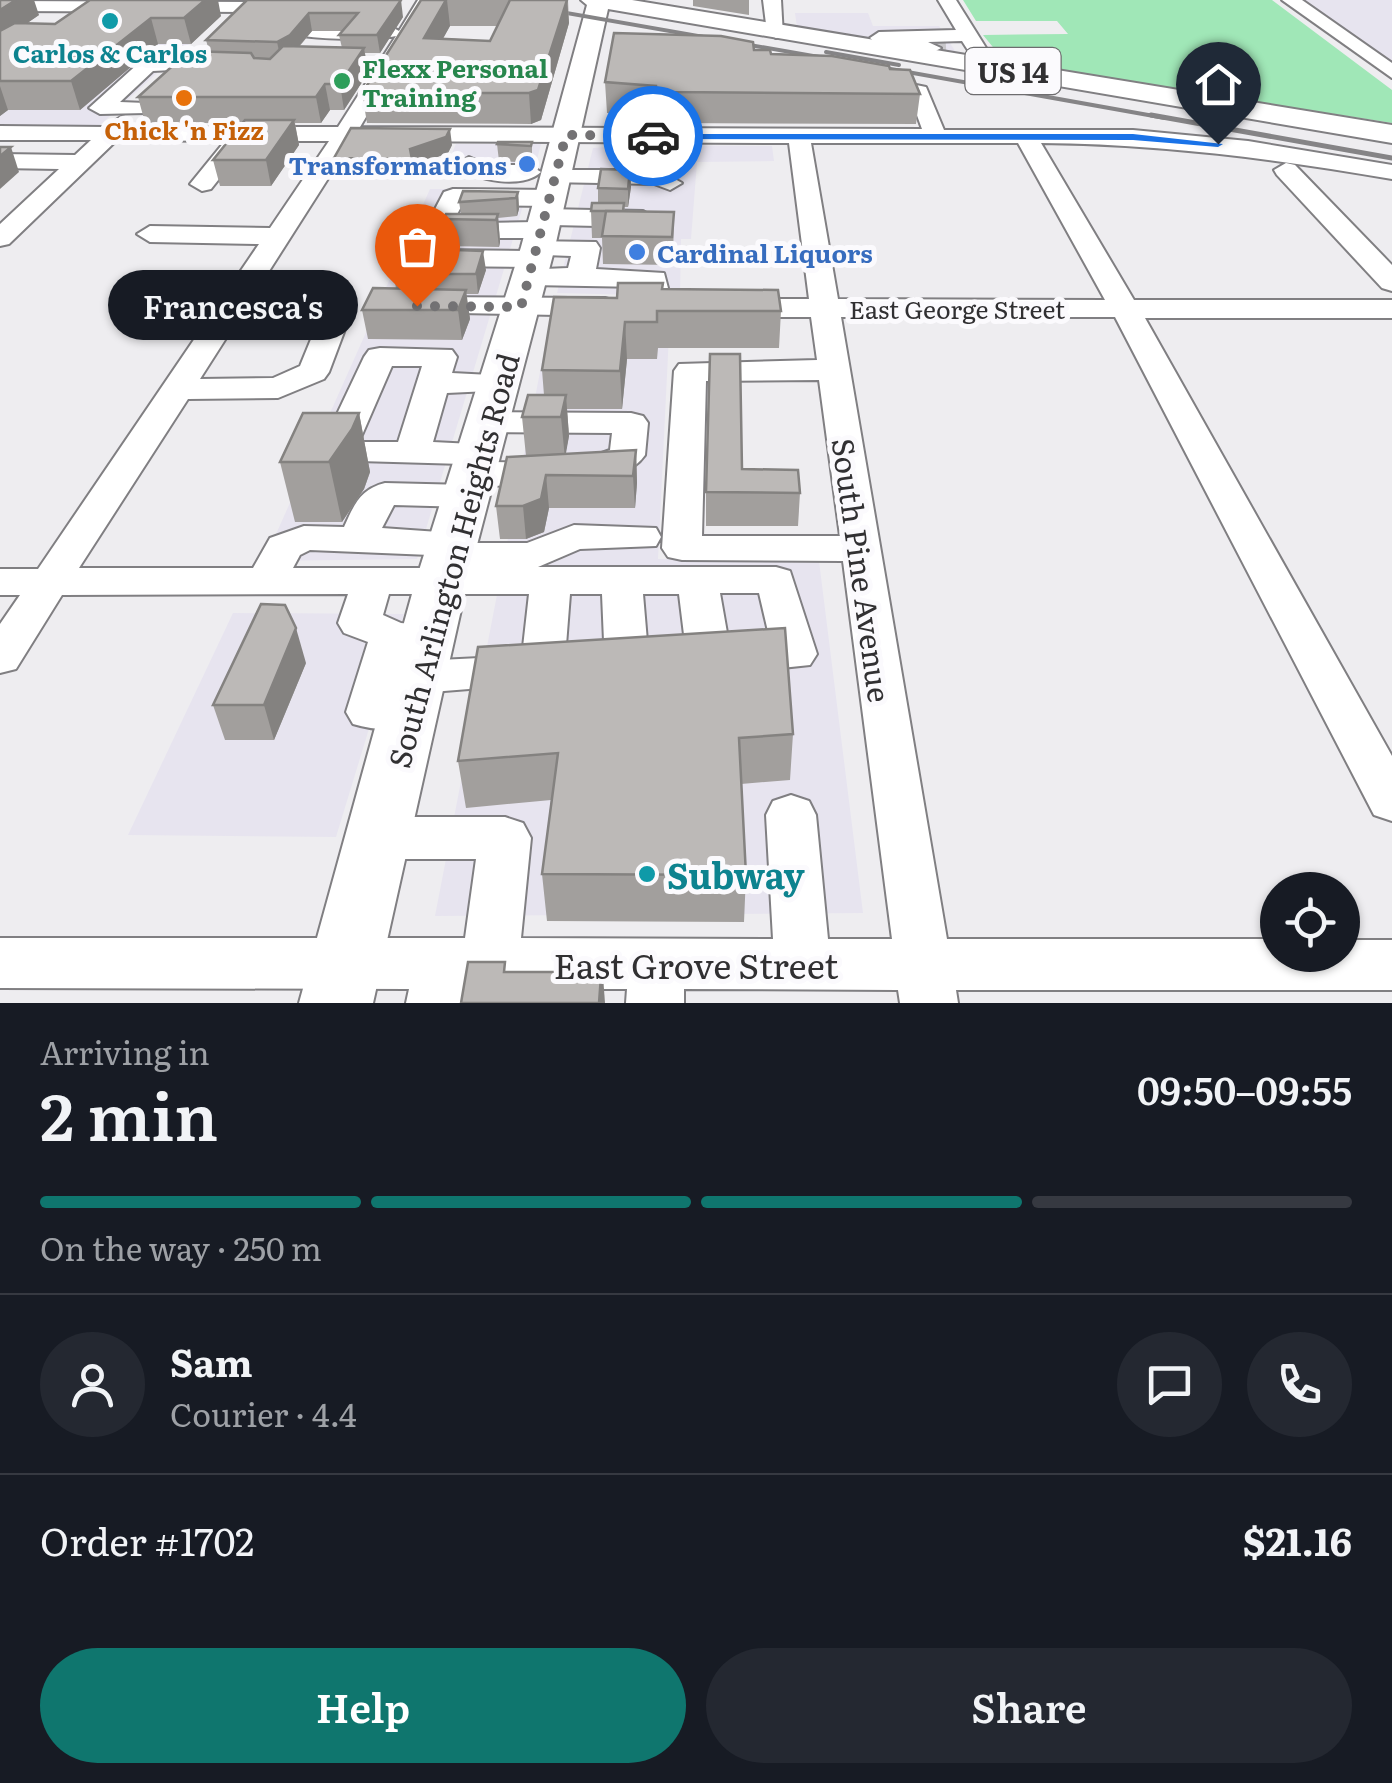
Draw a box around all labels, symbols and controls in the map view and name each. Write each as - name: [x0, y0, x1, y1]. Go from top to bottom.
- marker: Carlos & Carlos: [99, 10, 121, 32]
- place label: Carlos & Carlos: [13, 34, 207, 71]
- pin: [1176, 42, 1261, 145]
- road number: US 14: [966, 48, 1060, 94]
- place label: Flexx Personal Training: [362, 49, 548, 115]
- icon: home: [1191, 57, 1246, 112]
- marker: Flexx Personal Training: [331, 70, 353, 92]
- courier: [603, 86, 703, 186]
- marker: Chick 'n Fizz: [173, 87, 195, 109]
- icon: car: [626, 109, 681, 164]
- place label: Chick 'n Fizz: [104, 111, 264, 148]
- place label: Transformations: [288, 146, 507, 183]
- marker: Transformations: [516, 153, 538, 175]
- pin: [375, 204, 460, 307]
- icon: bag: [390, 219, 445, 274]
- place label: Cardinal Liquors: [657, 234, 873, 271]
- marker: Cardinal Liquors: [626, 241, 648, 263]
- callout: Francesca's: [107, 271, 357, 341]
- text: Francesca's: [143, 281, 323, 329]
- street label: East George Street: [849, 290, 1065, 327]
- street label: South Arlington Heights Road: [375, 348, 529, 772]
- street label: South Pine Avenue: [823, 435, 903, 705]
- place label: Subway: [667, 848, 805, 900]
- marker: Subway: [636, 863, 658, 885]
- map controls: [1260, 872, 1360, 972]
- button: locate: [1260, 872, 1360, 972]
- street label: East Grove Street: [553, 938, 839, 990]
- text: Arriving in: [40, 1027, 210, 1075]
- text: 09:50–09:55: [1137, 1060, 1352, 1117]
- text: 2 min: [40, 1064, 218, 1161]
- text: On the way · 250 m: [40, 1223, 322, 1271]
- button: person: [40, 1332, 145, 1437]
- text: Sam: [170, 1332, 253, 1389]
- button: chat: [1117, 1332, 1222, 1437]
- button: phone: [1247, 1332, 1352, 1437]
- text: Courier · 4.4: [170, 1389, 357, 1437]
- text: Order #1702: [40, 1511, 254, 1568]
- text: $21.16: [1243, 1511, 1352, 1568]
- button: Help: [40, 1648, 686, 1763]
- button: Share: [706, 1648, 1352, 1763]

